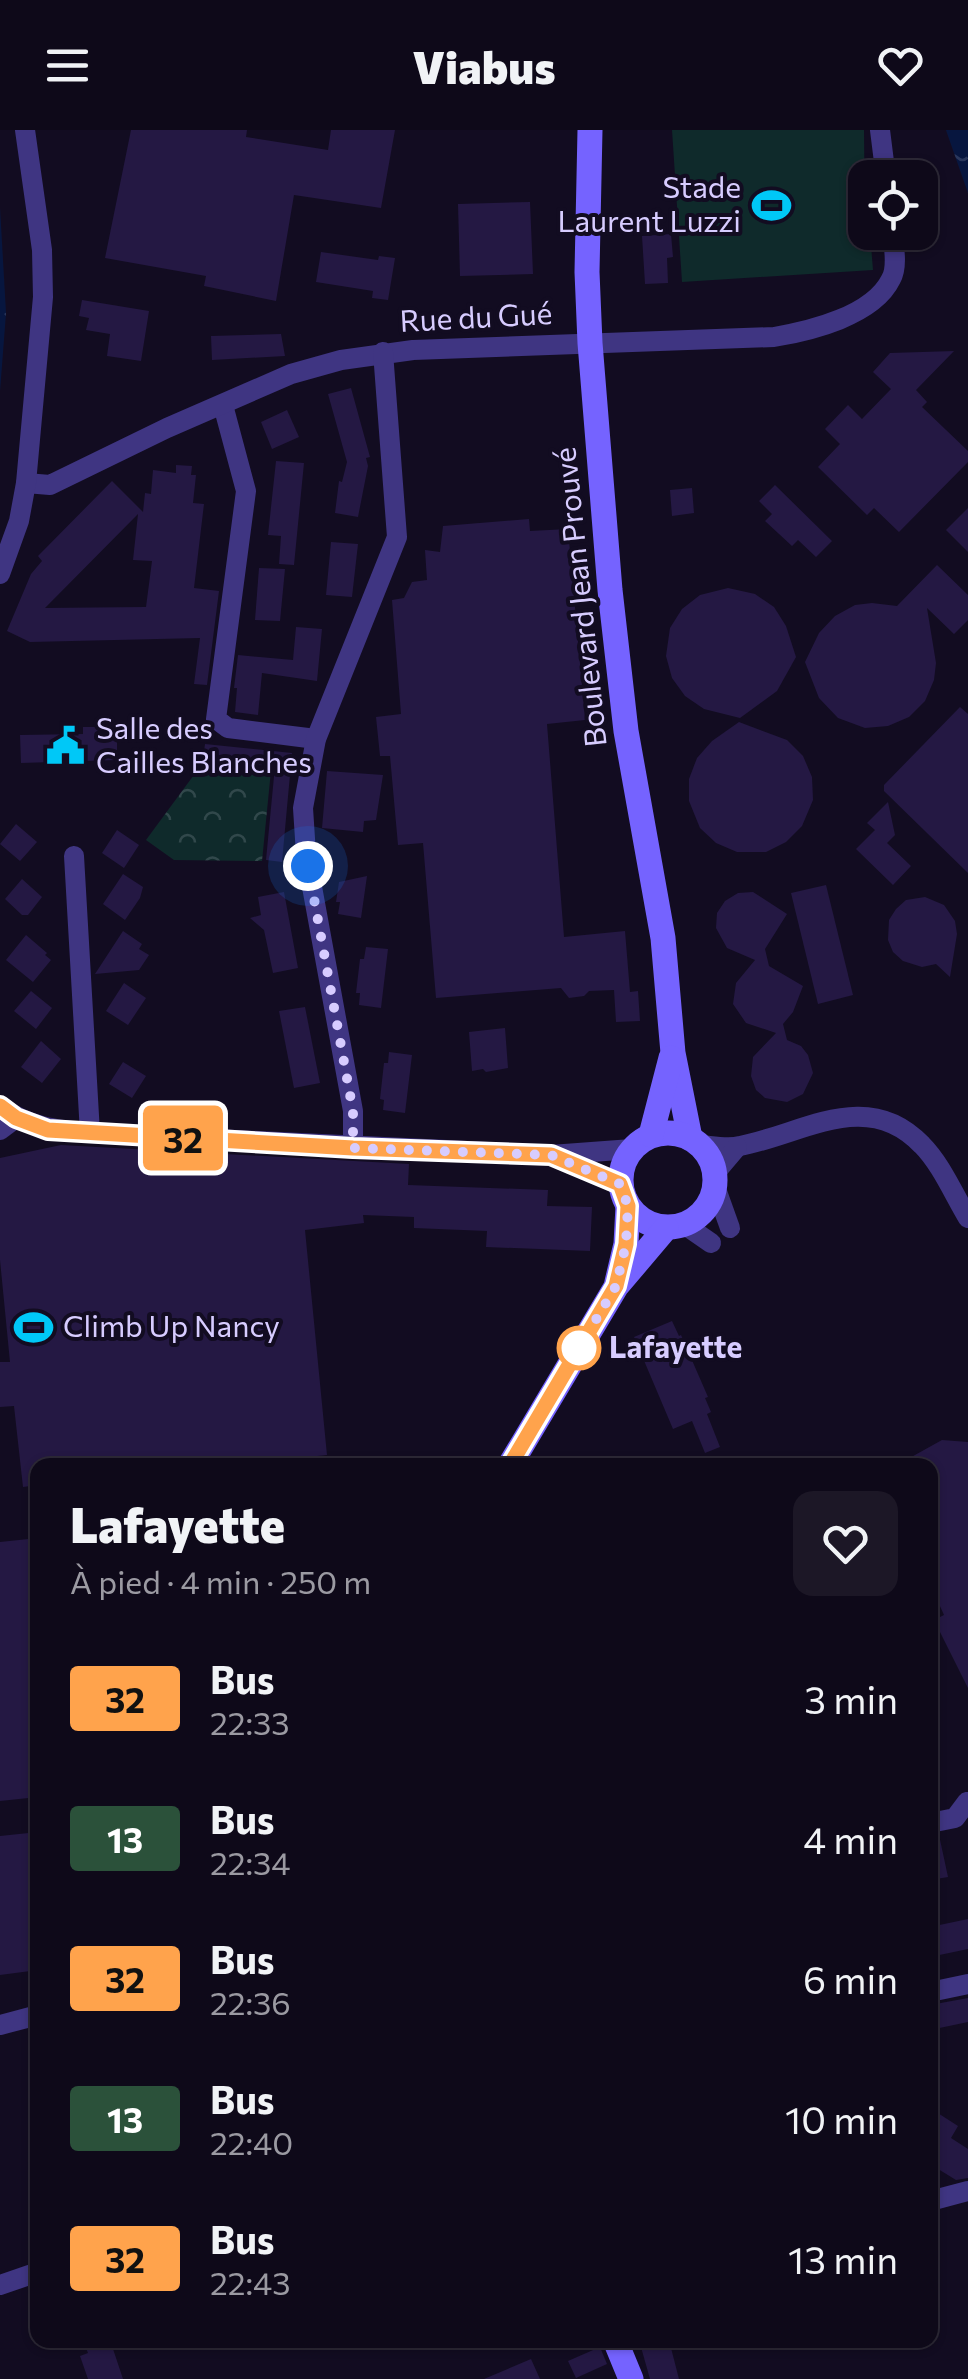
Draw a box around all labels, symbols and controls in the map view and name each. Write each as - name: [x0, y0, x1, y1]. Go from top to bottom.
- icon: menu: [40, 38, 95, 93]
- text: Viabus: [412, 38, 556, 93]
- icon: heart: [873, 38, 928, 93]
- map controls: [848, 160, 938, 250]
- button: locate: [848, 160, 938, 250]
- place label: Stade Laurent Luzzi: [557, 167, 741, 238]
- sports icon: Stade Laurent Luzzi: [750, 184, 792, 226]
- street label: Rue du Gué: [399, 293, 553, 338]
- street label: Boulevard Jean Prouvé: [544, 446, 613, 749]
- place label: Salle des Cailles Blanches: [96, 708, 312, 779]
- public building icon: Salle des Cailles Blanches: [45, 725, 87, 767]
- your location: [283, 841, 333, 891]
- line badge: 32: [138, 1106, 228, 1170]
- text: 32: [163, 1117, 203, 1160]
- sports icon: Climb Up Nancy: [12, 1306, 54, 1348]
- place label: Climb Up Nancy: [63, 1306, 280, 1343]
- marker: Lafayette: [558, 1327, 600, 1369]
- place label: Lafayette: [609, 1327, 742, 1364]
- button: heart: [793, 1491, 898, 1596]
- text: Lafayette: [70, 1494, 285, 1553]
- text: À pied · 4 min · 250 m: [70, 1561, 371, 1601]
- text: Bus: [210, 1655, 275, 1702]
- text: 3 min: [804, 1675, 898, 1722]
- text: 32: [105, 1677, 145, 1720]
- text: 22:33: [210, 1702, 289, 1742]
- text: Bus: [210, 1795, 275, 1842]
- text: 4 min: [803, 1815, 898, 1862]
- text: 13: [107, 1817, 143, 1860]
- text: 22:34: [210, 1842, 291, 1882]
- text: Bus: [210, 1935, 275, 1982]
- text: 6 min: [803, 1955, 898, 2002]
- text: 32: [105, 1957, 145, 2000]
- text: 22:36: [210, 1982, 291, 2022]
- text: Bus: [210, 2075, 275, 2122]
- text: 10 min: [785, 2095, 898, 2142]
- text: 13: [107, 2097, 143, 2140]
- text: 22:40: [210, 2122, 293, 2162]
- text: Bus: [210, 2215, 275, 2262]
- text: 13 min: [788, 2235, 898, 2282]
- text: 32: [105, 2237, 145, 2280]
- text: 22:43: [210, 2262, 291, 2302]

